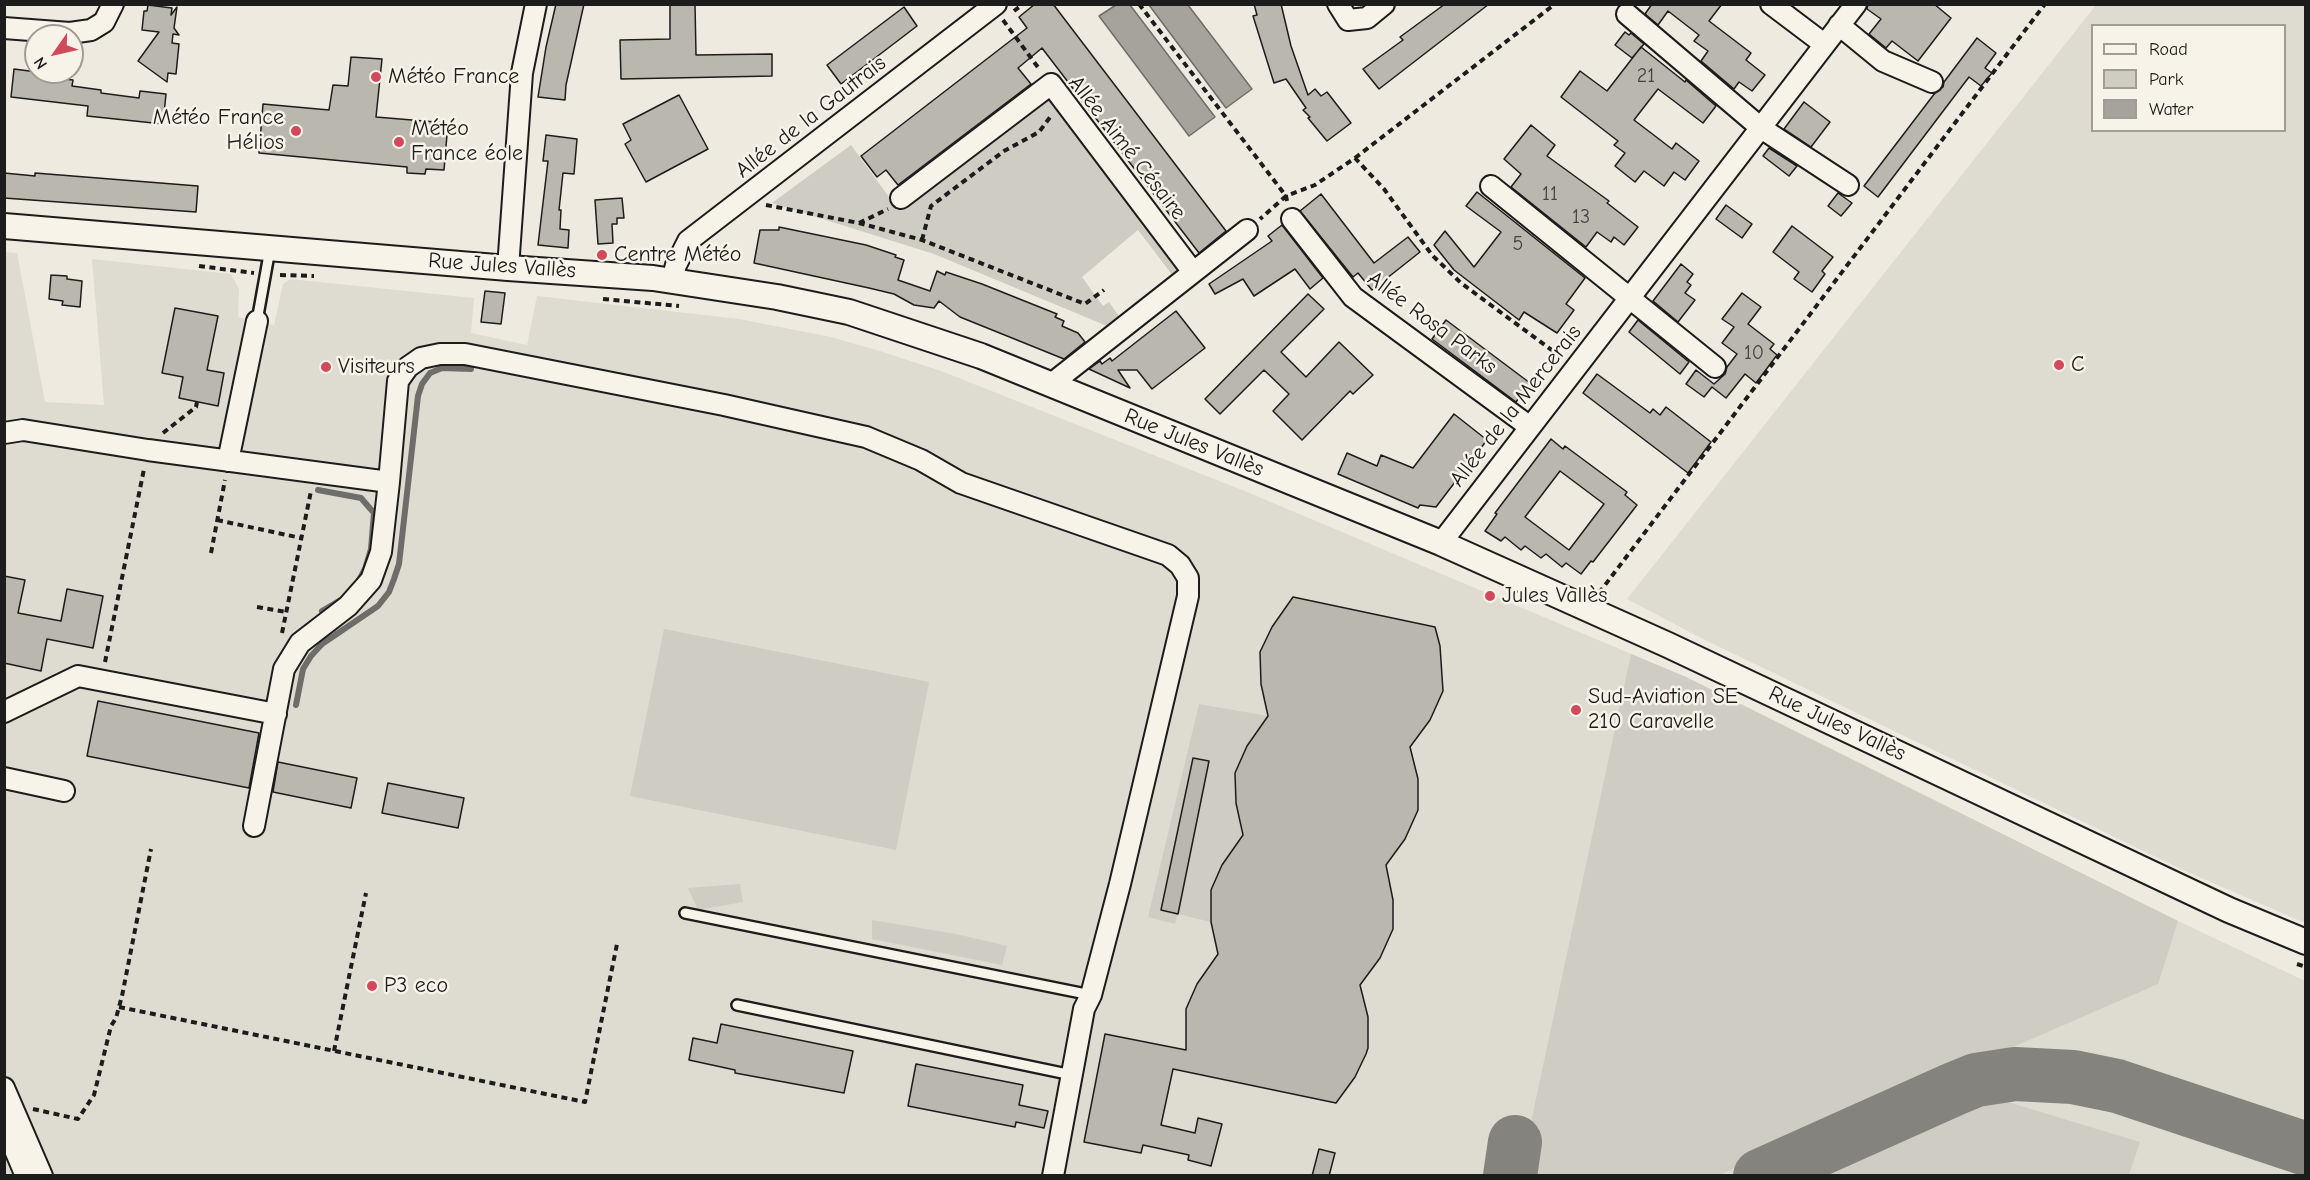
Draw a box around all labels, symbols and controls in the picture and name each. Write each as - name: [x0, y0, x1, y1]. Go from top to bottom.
- north arrow: [24, 24, 84, 84]
- legend: [2091, 24, 2286, 132]
- text: Road: [2149, 39, 2188, 60]
- street label: Allée de la Gautrais: [730, 50, 892, 184]
- text: N: [30, 54, 51, 72]
- place label: Météo France: [388, 64, 519, 90]
- house number: 21: [1637, 64, 1655, 88]
- text: Park: [2149, 69, 2183, 90]
- marker: Météo France: [369, 70, 383, 84]
- street label: Allée Aimé Césaire: [1063, 71, 1191, 225]
- text: Water: [2149, 99, 2193, 120]
- place label: Météo France Hélios: [153, 105, 284, 156]
- place label: Météo France éole: [411, 116, 523, 168]
- marker: Météo France Hélios: [289, 124, 303, 138]
- marker: Météo France éole: [392, 135, 406, 149]
- house number: 11: [1542, 182, 1558, 206]
- house number: 13: [1572, 205, 1590, 229]
- house number: 5: [1513, 232, 1523, 256]
- place label: Centre Météo: [614, 242, 741, 268]
- street label: Rue Jules Vallès: [427, 248, 577, 284]
- marker: Centre Météo: [595, 248, 609, 262]
- street label: Allée Rosa Parks: [1362, 266, 1502, 380]
- street label: Allée de la Mercerais: [1445, 320, 1587, 492]
- house number: 10: [1744, 341, 1764, 365]
- place label: C: [2071, 352, 2085, 378]
- place label: Visiteurs: [338, 354, 415, 380]
- marker: C: [2052, 358, 2066, 372]
- marker: Visiteurs: [319, 360, 333, 374]
- street label: Rue Jules Vallès: [1120, 403, 1268, 483]
- place label: Jules Vallès: [1502, 583, 1607, 609]
- marker: Jules Vallès: [1483, 589, 1497, 603]
- street label: Rue Jules Vallès: [1764, 681, 1910, 767]
- place label: Sud-Aviation SE 210 Caravelle: [1588, 684, 1738, 736]
- marker: Sud-Aviation SE 210 Caravelle: [1569, 703, 1583, 717]
- place label: P3 eco: [384, 973, 448, 999]
- marker: P3 eco: [365, 979, 379, 993]

